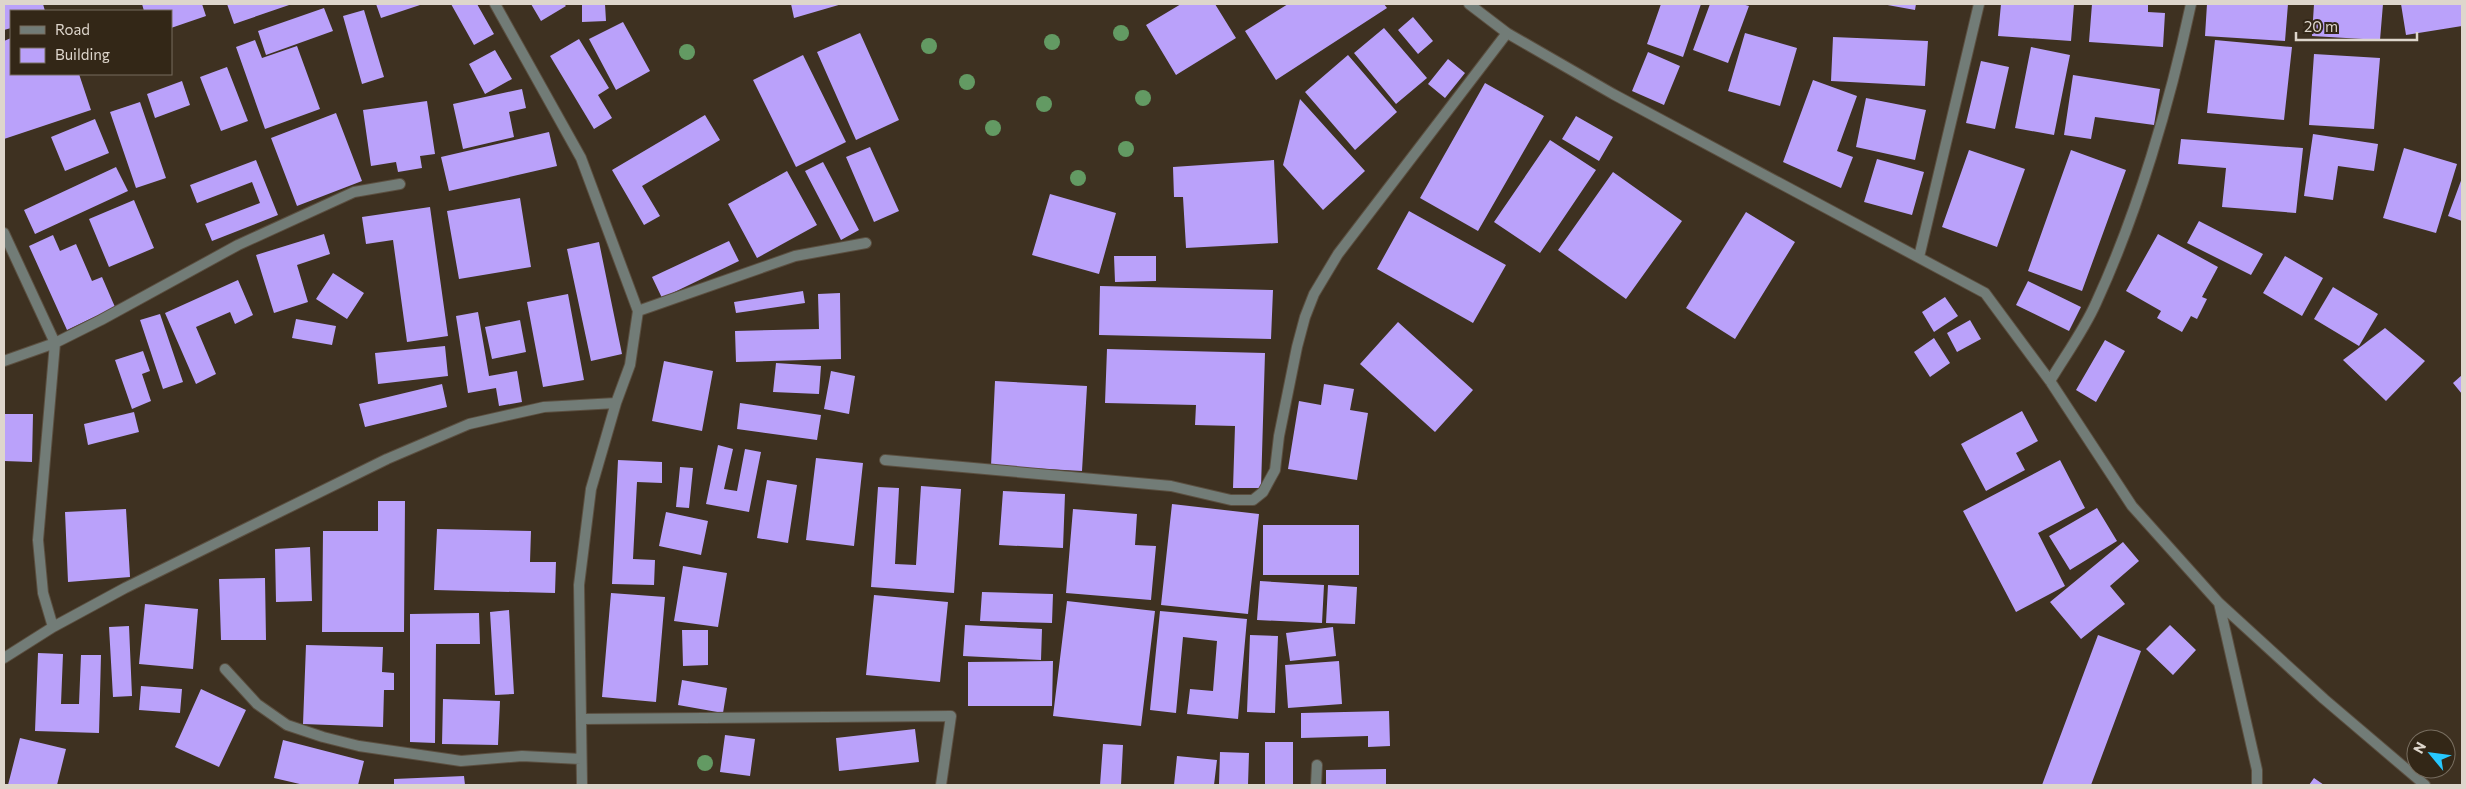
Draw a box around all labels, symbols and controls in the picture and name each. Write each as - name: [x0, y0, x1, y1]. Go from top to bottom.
- legend: [10, 10, 172, 75]
- scale bar: [2296, 10, 2417, 42]
- text: 20 m: [2304, 17, 2338, 35]
- text: Road: [55, 20, 90, 38]
- text: Building: [55, 45, 110, 63]
- north arrow: [2406, 729, 2456, 779]
- text: N: [2409, 739, 2429, 756]

